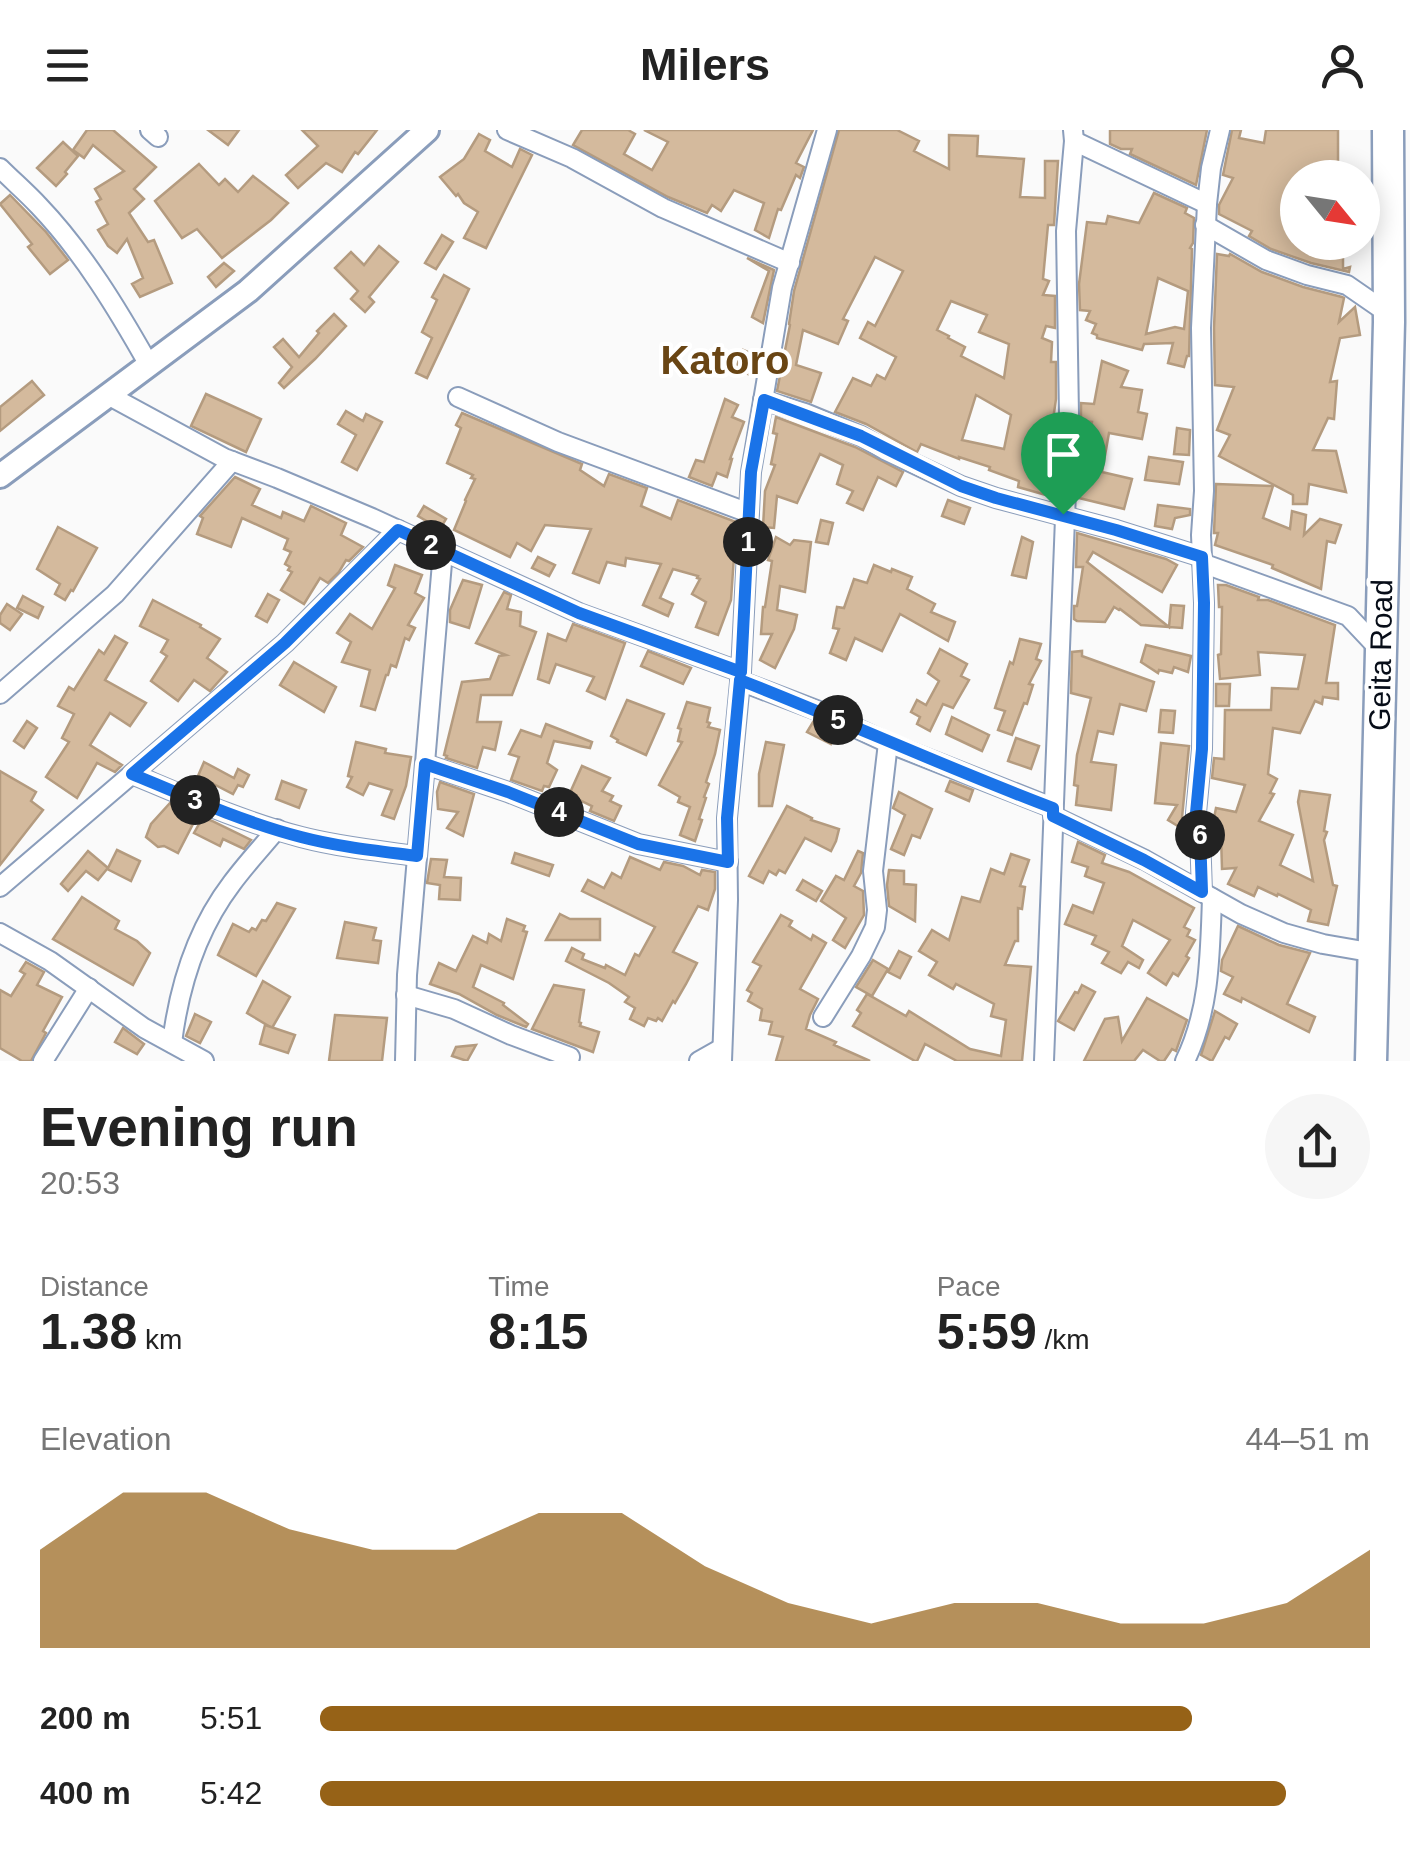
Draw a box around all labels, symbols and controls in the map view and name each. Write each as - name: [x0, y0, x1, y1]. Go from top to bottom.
- icon: menu: [40, 38, 95, 93]
- icon: person: [1315, 38, 1370, 93]
- text: Milers: [640, 39, 770, 90]
- north arrow: [1280, 160, 1380, 260]
- map controls: [1280, 160, 1380, 260]
- district label: Katoro: [661, 338, 789, 382]
- pin: [1021, 412, 1106, 515]
- icon: arrive: [1036, 427, 1091, 482]
- pin: 1: [723, 517, 773, 567]
- pin: 2: [406, 520, 456, 570]
- text: 1: [740, 526, 756, 557]
- text: 2: [423, 529, 439, 560]
- street label: Geita Road: [1363, 579, 1398, 731]
- pin: 5: [813, 695, 863, 745]
- text: 5: [830, 704, 846, 735]
- pin: 3: [170, 775, 220, 825]
- text: 3: [187, 784, 203, 815]
- pin: 4: [534, 787, 584, 837]
- text: 4: [551, 796, 567, 827]
- pin: 6: [1175, 810, 1225, 860]
- text: 6: [1192, 819, 1208, 850]
- button: share: [1265, 1094, 1370, 1199]
- text: Evening run: [40, 1096, 358, 1158]
- text: 20:53: [40, 1165, 120, 1201]
- text: Distance: [40, 1271, 149, 1302]
- text: Time: [488, 1271, 550, 1302]
- text: Pace: [937, 1271, 1000, 1302]
- text: 1.38: [40, 1304, 137, 1360]
- text: 8:15: [488, 1304, 588, 1360]
- text: 5:59: [937, 1304, 1037, 1360]
- text: km: [137, 1324, 182, 1355]
- text: /km: [1037, 1324, 1090, 1355]
- text: Elevation: [40, 1421, 172, 1457]
- text: 44–51 m: [1245, 1421, 1370, 1457]
- text: 200 m: [40, 1700, 131, 1736]
- text: 5:51: [200, 1700, 262, 1736]
- text: 400 m: [40, 1775, 131, 1811]
- text: 5:42: [200, 1775, 262, 1811]

